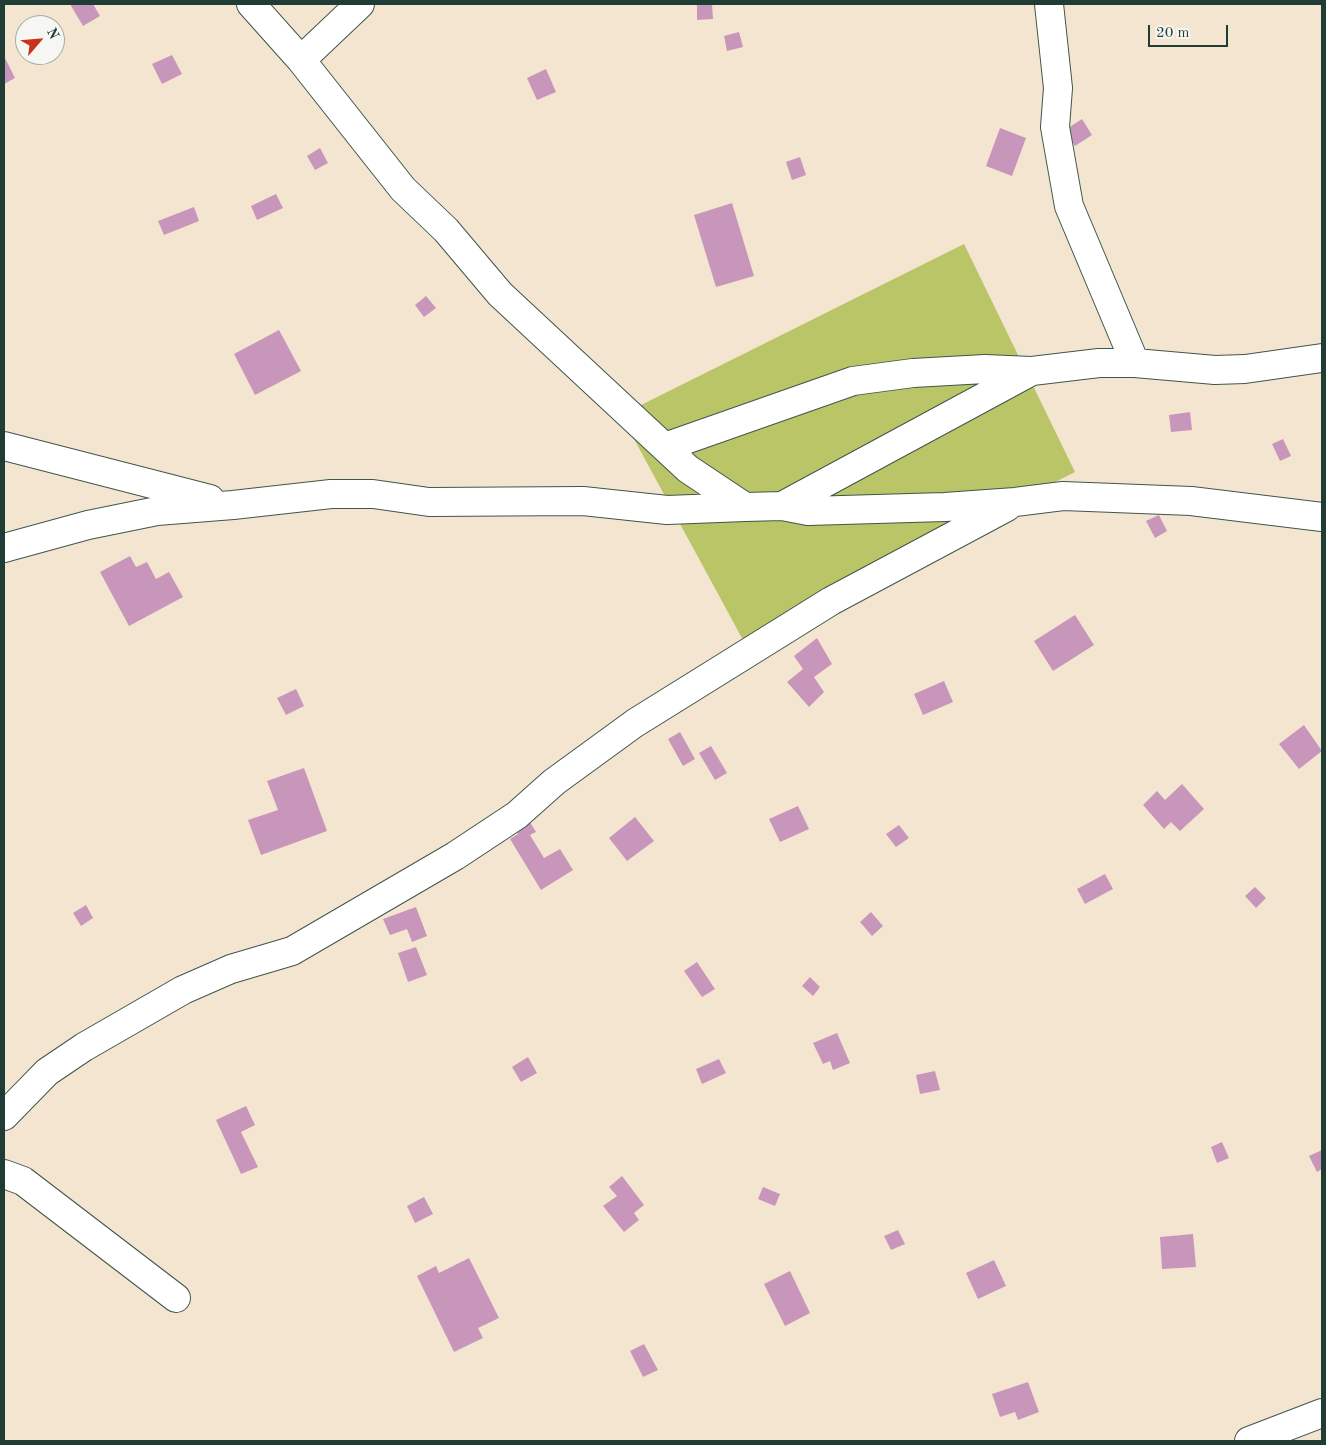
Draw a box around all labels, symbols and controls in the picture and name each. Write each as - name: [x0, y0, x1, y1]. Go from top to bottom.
- north arrow: [15, 15, 65, 65]
- scale bar: [1151, 15, 1231, 47]
- text: N: [44, 26, 61, 42]
- text: 20 m: [1156, 26, 1190, 41]

